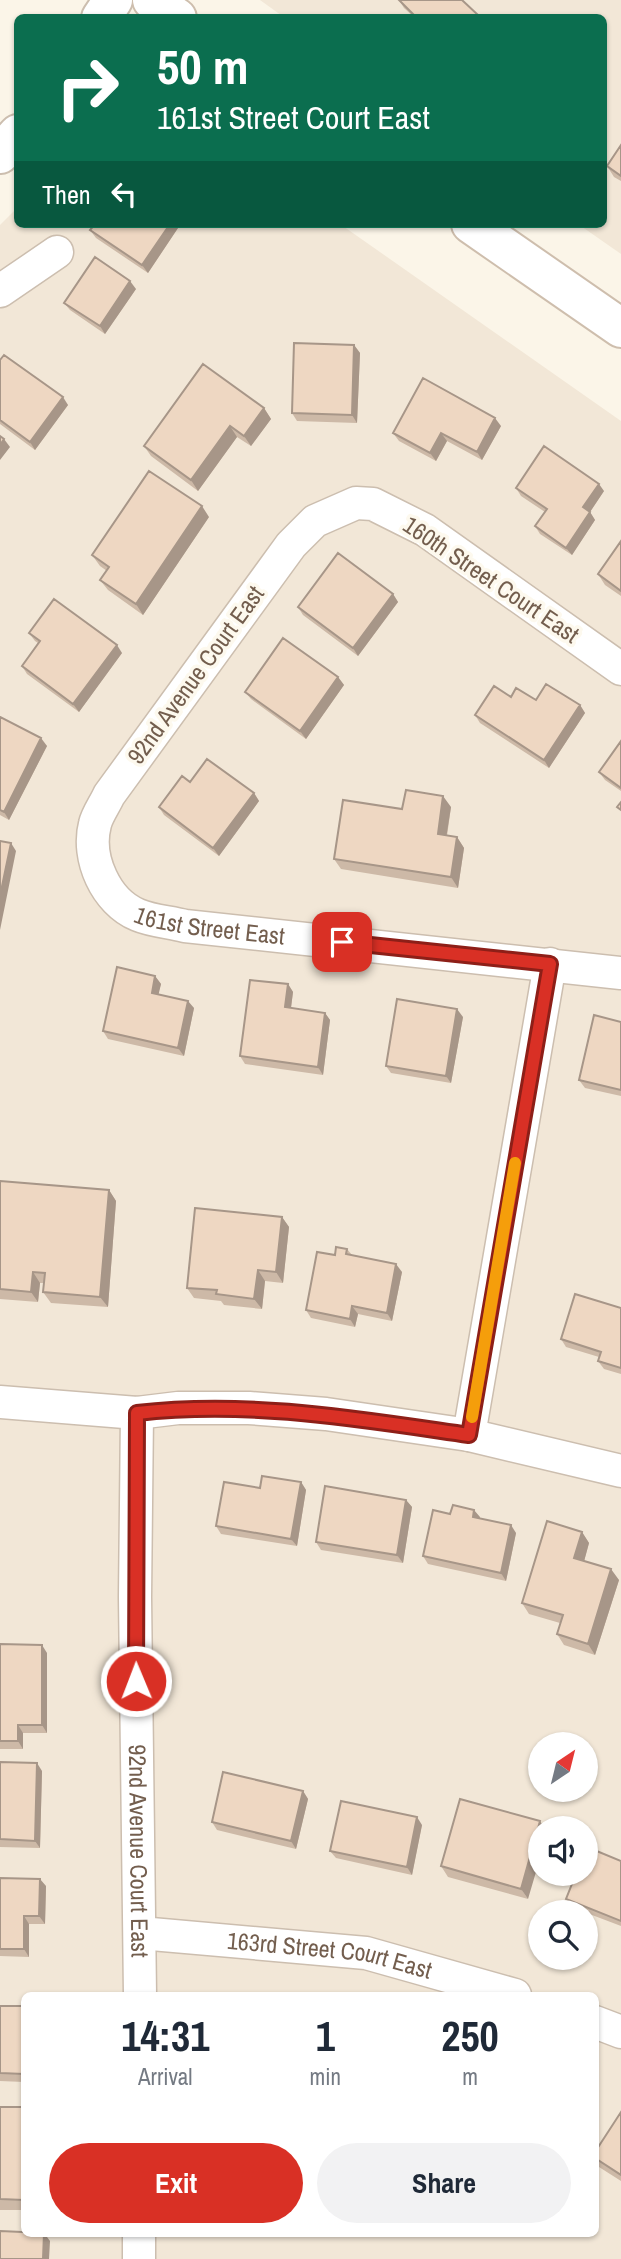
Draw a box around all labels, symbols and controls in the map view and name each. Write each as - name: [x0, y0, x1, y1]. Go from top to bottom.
- text: 50 m: [157, 33, 249, 99]
- icon: right: [42, 42, 133, 133]
- text: 161st Street Court East: [157, 96, 430, 139]
- icon: left: [105, 175, 143, 213]
- text: Then: [42, 177, 91, 212]
- street label: 160th Street Court East: [397, 508, 586, 650]
- street label: 92nd Avenue Court East: [120, 578, 271, 770]
- street label: 161st Street East: [130, 898, 287, 952]
- pin: [312, 912, 372, 972]
- icon: arrive: [323, 923, 361, 961]
- position arrow: [99, 1644, 173, 1718]
- north arrow: [528, 1732, 598, 1802]
- map controls: [528, 1732, 598, 1970]
- street label: 92nd Avenue Court East: [122, 1744, 157, 1958]
- button: sound: [528, 1816, 598, 1886]
- button: search: [528, 1900, 598, 1970]
- street label: 163rd Street Court East: [226, 1924, 436, 1986]
- text: 14:31: [121, 2008, 209, 2064]
- text: 1: [316, 2008, 335, 2064]
- text: 250: [441, 2008, 499, 2064]
- text: Arrival: [138, 2061, 193, 2092]
- text: min: [310, 2061, 341, 2092]
- text: m: [462, 2061, 478, 2092]
- button: Exit: [49, 2143, 303, 2223]
- button: Share: [317, 2143, 571, 2223]

